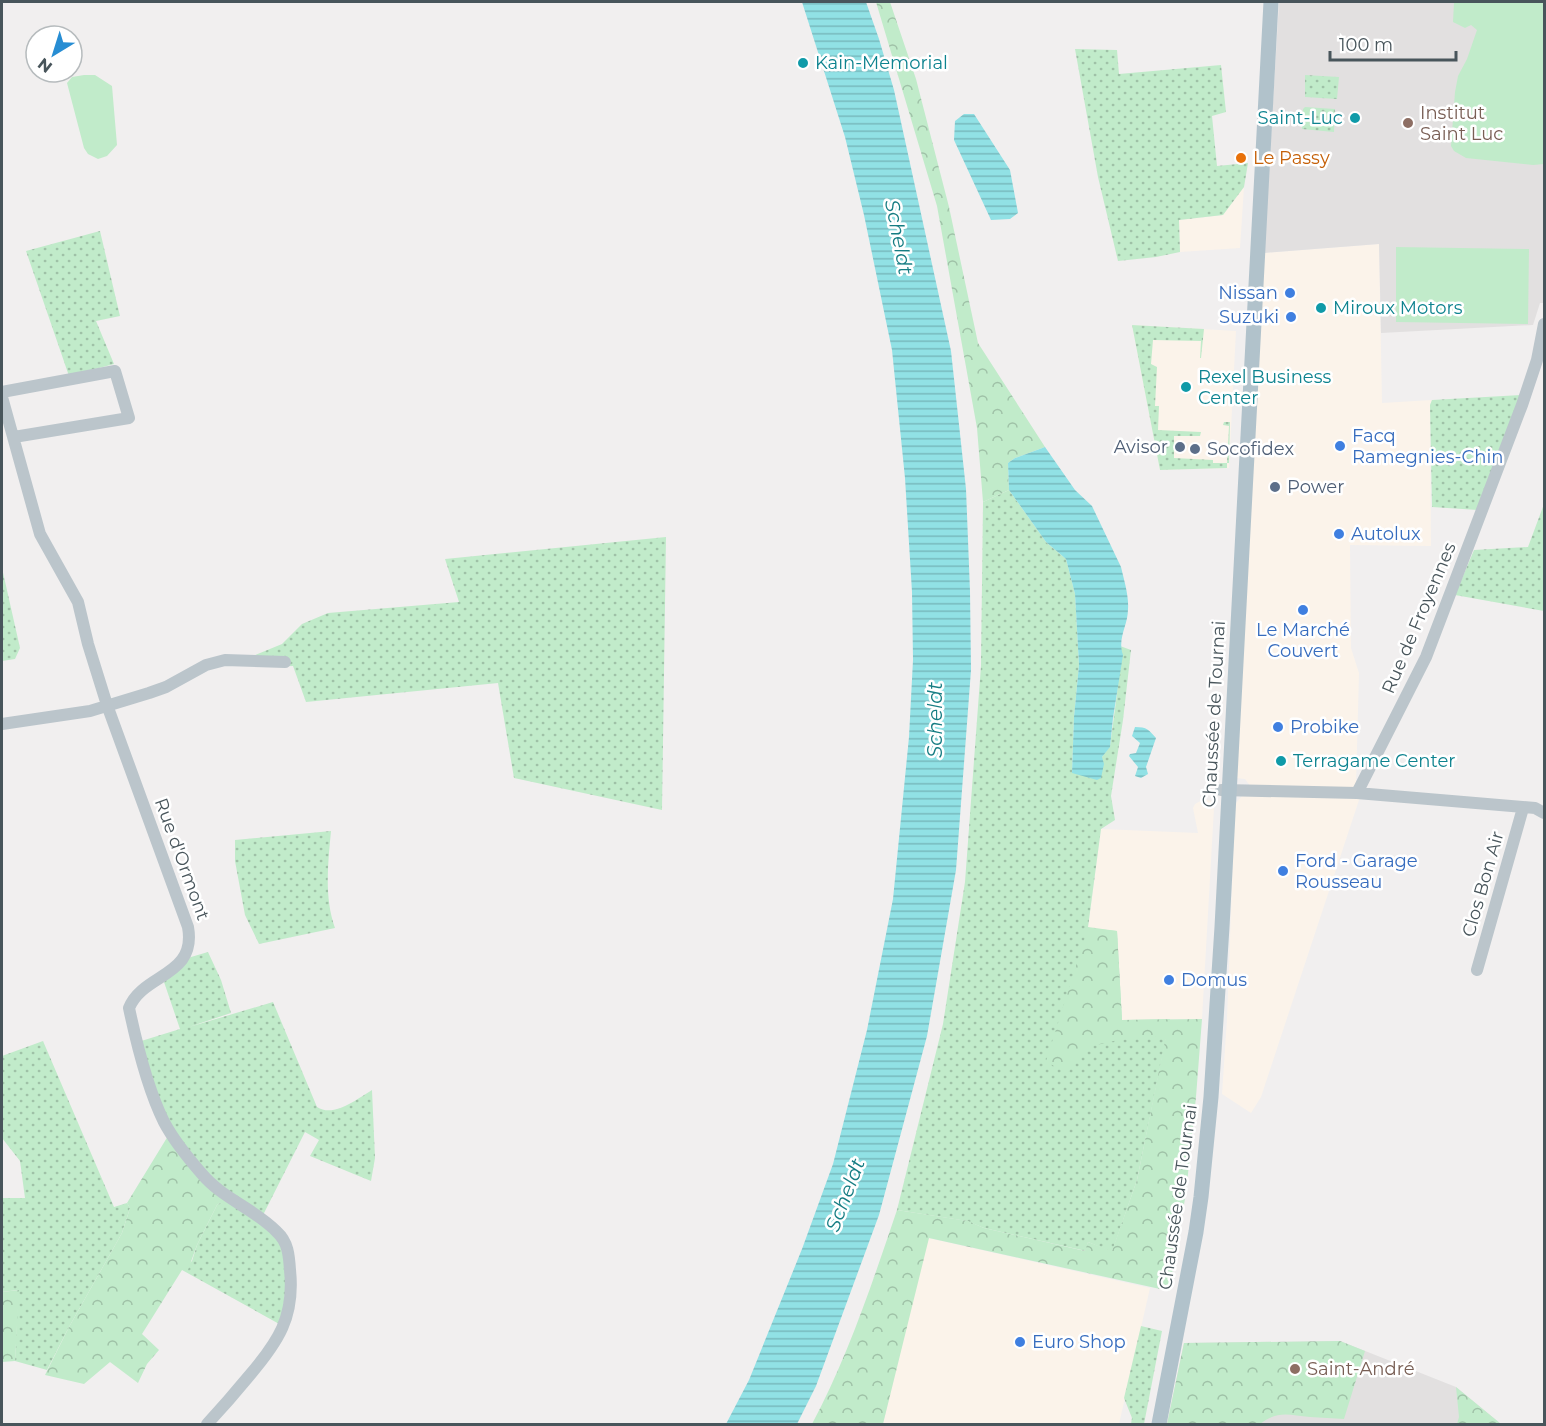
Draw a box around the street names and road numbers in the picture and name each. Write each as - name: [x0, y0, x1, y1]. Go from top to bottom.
- street label: Rue de Froyennes: [1377, 539, 1461, 697]
- street label: Chaussée de Tournai: [1198, 620, 1230, 808]
- street label: Rue d'Ormont: [150, 795, 214, 923]
- street label: Clos Bon Air: [1457, 829, 1509, 939]
- street label: Chaussée de Tournai: [1154, 1103, 1202, 1291]

